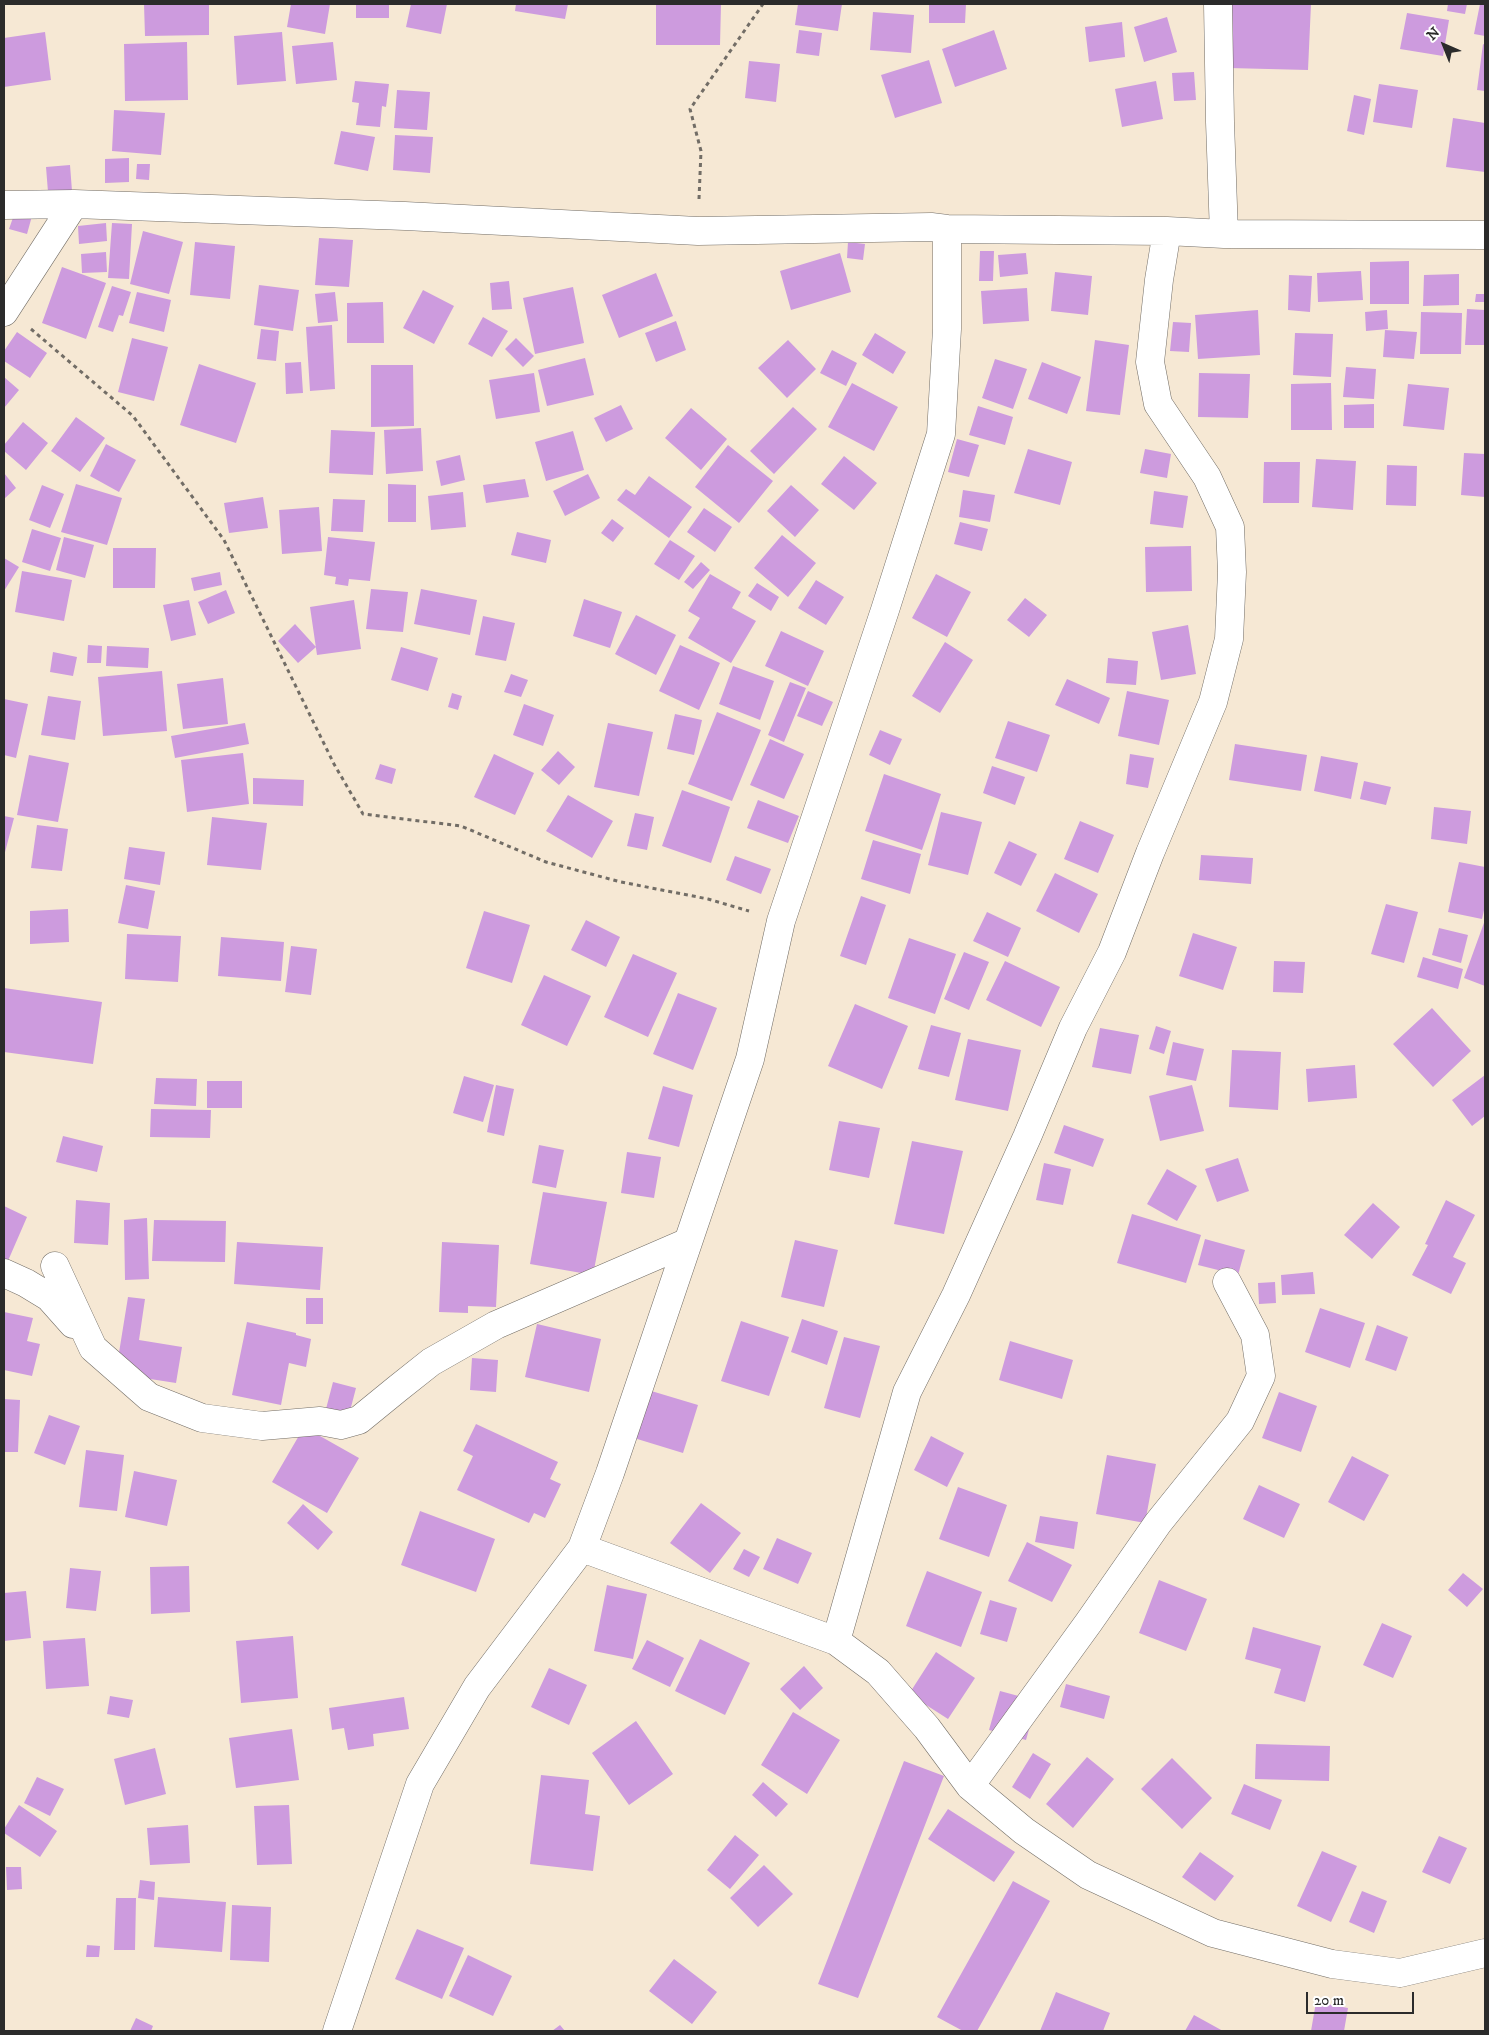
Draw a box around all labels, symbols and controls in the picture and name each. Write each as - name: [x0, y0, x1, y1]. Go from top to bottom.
- north arrow: [1419, 20, 1469, 70]
- text: N: [1423, 24, 1444, 45]
- scale bar: [1309, 1982, 1416, 2014]
- text: 20 m: [1314, 1991, 1344, 2010]

